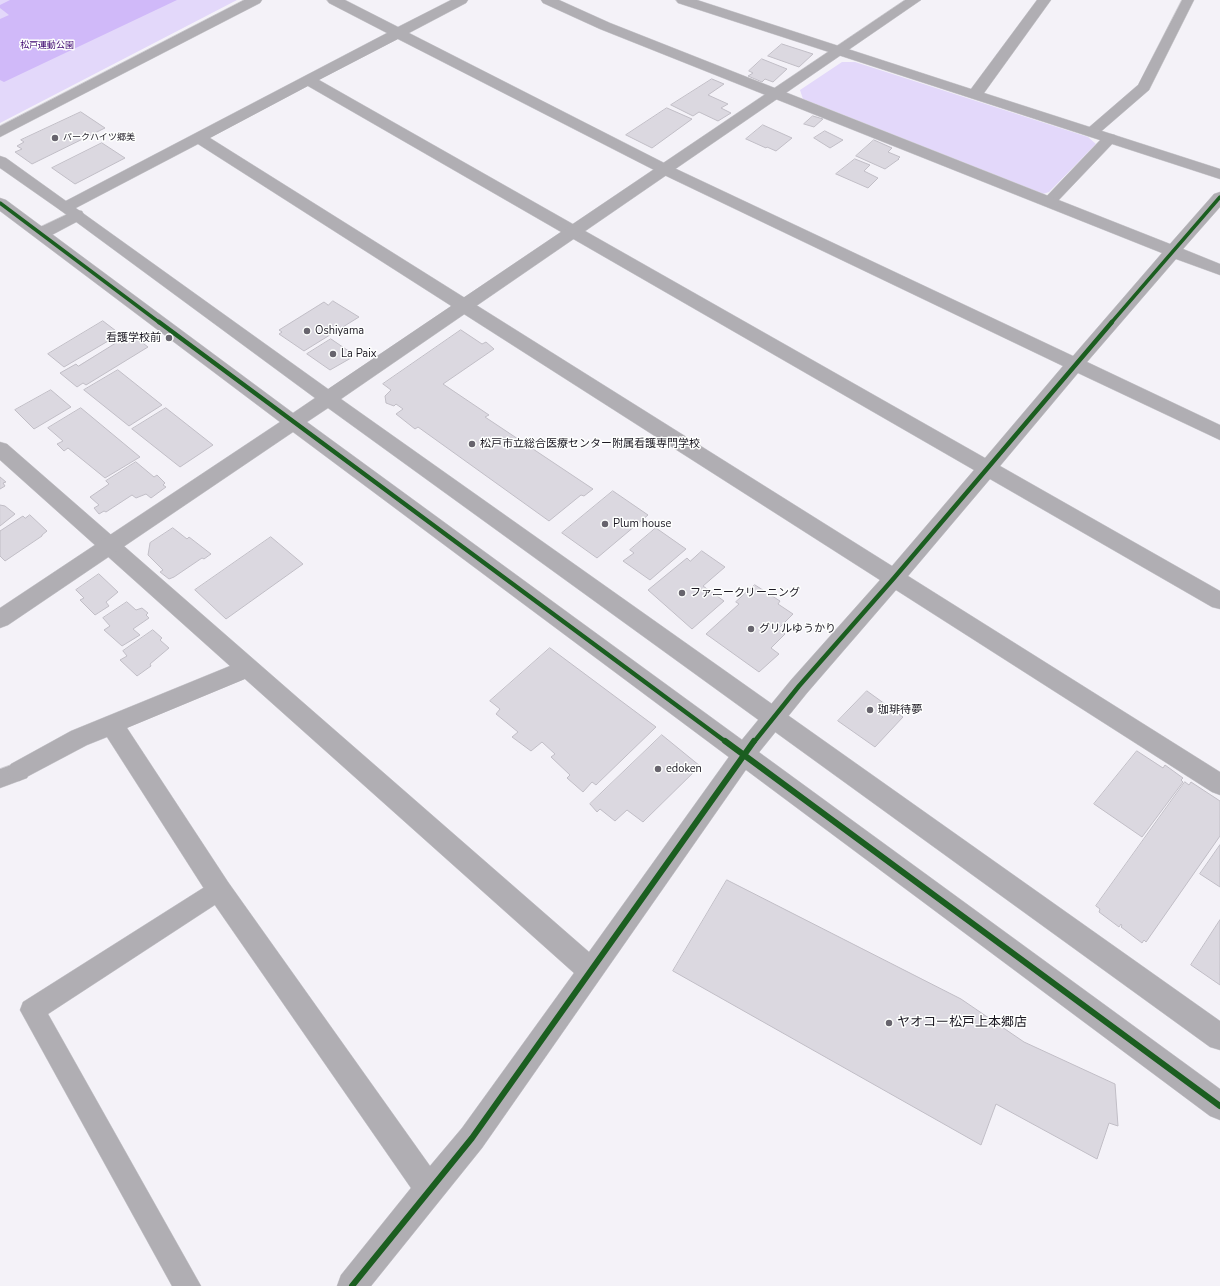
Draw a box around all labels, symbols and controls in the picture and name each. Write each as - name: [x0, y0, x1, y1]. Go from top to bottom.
- park label: 松戸運動公園: [20, 41, 74, 51]
- marker: パークハイツ郷美: [50, 133, 60, 143]
- place label: パークハイツ郷美: [63, 133, 135, 143]
- place label: Oshiyama: [315, 324, 364, 338]
- marker: Oshiyama: [302, 326, 312, 336]
- place label: 看護学校前: [106, 331, 161, 345]
- marker: 看護学校前: [164, 333, 174, 343]
- place label: La Paix: [341, 347, 376, 361]
- marker: La Paix: [328, 349, 338, 359]
- place label: 松戸市立総合医療センター附属看護専門学校: [480, 437, 700, 451]
- marker: 松戸市立総合医療センター附属看護専門学校: [467, 439, 477, 449]
- place label: Plum house: [613, 517, 671, 531]
- marker: Plum house: [600, 519, 610, 529]
- place label: ファニークリーニング: [690, 586, 800, 600]
- marker: ファニークリーニング: [677, 588, 687, 598]
- place label: グリルゆうかり: [759, 622, 836, 636]
- marker: グリルゆうかり: [746, 624, 756, 634]
- place label: 珈琲待夢: [878, 703, 922, 717]
- marker: 珈琲待夢: [865, 705, 875, 715]
- place label: edoken: [666, 762, 702, 776]
- marker: edoken: [653, 764, 663, 774]
- place label: ヤオコー松戸上本郷店: [897, 1015, 1027, 1031]
- marker: ヤオコー松戸上本郷店: [884, 1018, 894, 1028]

